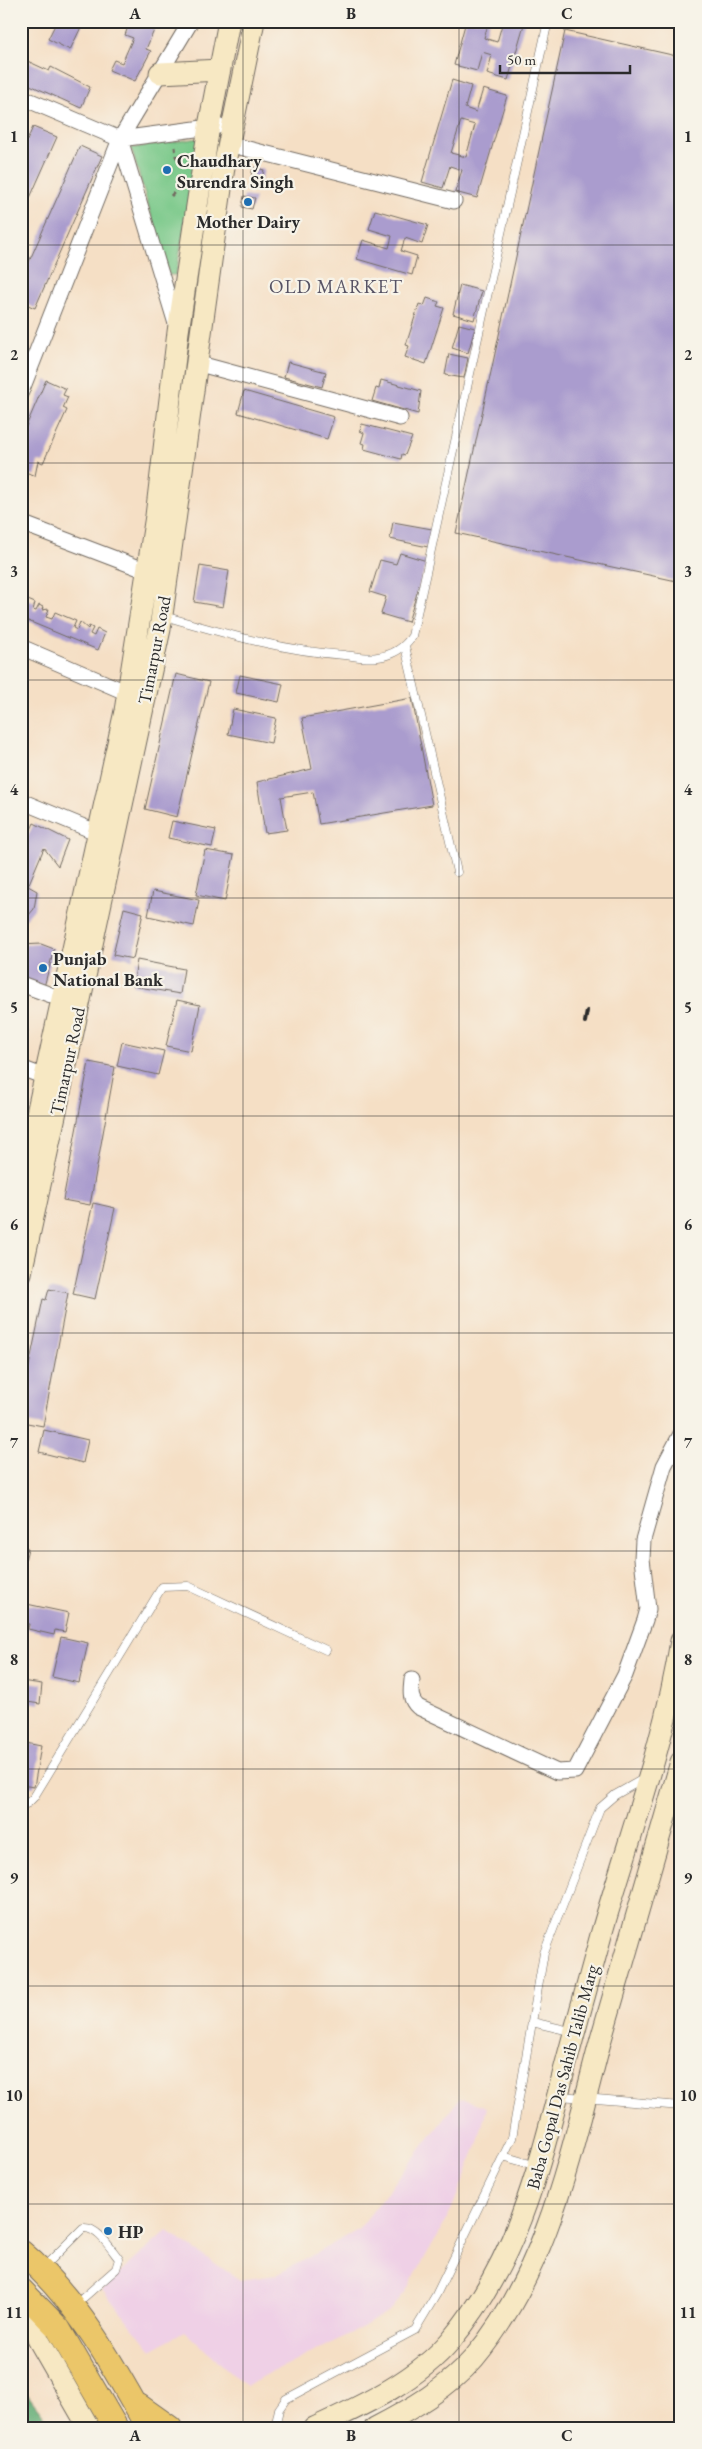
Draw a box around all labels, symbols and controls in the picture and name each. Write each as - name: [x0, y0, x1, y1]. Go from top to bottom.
- text: A: [128, 3, 141, 24]
- text: B: [346, 3, 356, 24]
- text: C: [561, 3, 573, 24]
- scale bar: [500, 42, 630, 74]
- text: 50 m: [507, 50, 536, 69]
- text: 1: [10, 126, 18, 147]
- text: 1: [684, 126, 692, 147]
- place label: Chaudhary Surendra Singh: [177, 149, 294, 193]
- marker: Chaudhary Surendra Singh: [161, 164, 173, 176]
- marker: Mother Dairy: [242, 196, 254, 208]
- place label: Mother Dairy: [196, 210, 300, 233]
- district label: OLD MARKET: [269, 274, 403, 299]
- text: 2: [10, 344, 19, 365]
- text: 2: [684, 344, 693, 365]
- text: 3: [10, 561, 18, 582]
- text: 3: [684, 561, 692, 582]
- street label: Timarpur Road: [132, 593, 176, 706]
- text: 4: [10, 779, 19, 800]
- text: 4: [684, 779, 693, 800]
- place label: Punjab National Bank: [53, 947, 164, 991]
- marker: Punjab National Bank: [37, 962, 49, 974]
- text: 5: [10, 997, 18, 1018]
- text: 5: [684, 997, 692, 1018]
- street label: Timarpur Road: [44, 1004, 90, 1117]
- text: 6: [10, 1214, 19, 1235]
- text: 6: [684, 1214, 693, 1235]
- text: 7: [10, 1432, 19, 1453]
- text: 7: [684, 1432, 693, 1453]
- text: 8: [10, 1649, 18, 1670]
- text: 8: [684, 1649, 692, 1670]
- text: 9: [10, 1867, 19, 1888]
- text: 9: [684, 1867, 693, 1888]
- street label: Baba Gopal Das Sahib Talib Marg: [521, 1962, 603, 2192]
- text: 10: [6, 2085, 23, 2106]
- text: 10: [680, 2085, 697, 2106]
- place label: HP: [118, 2220, 143, 2243]
- marker: HP: [102, 2225, 114, 2237]
- text: 11: [6, 2302, 22, 2323]
- text: 11: [680, 2302, 696, 2323]
- text: A: [128, 2425, 141, 2446]
- text: B: [346, 2425, 356, 2446]
- text: C: [561, 2425, 573, 2446]

